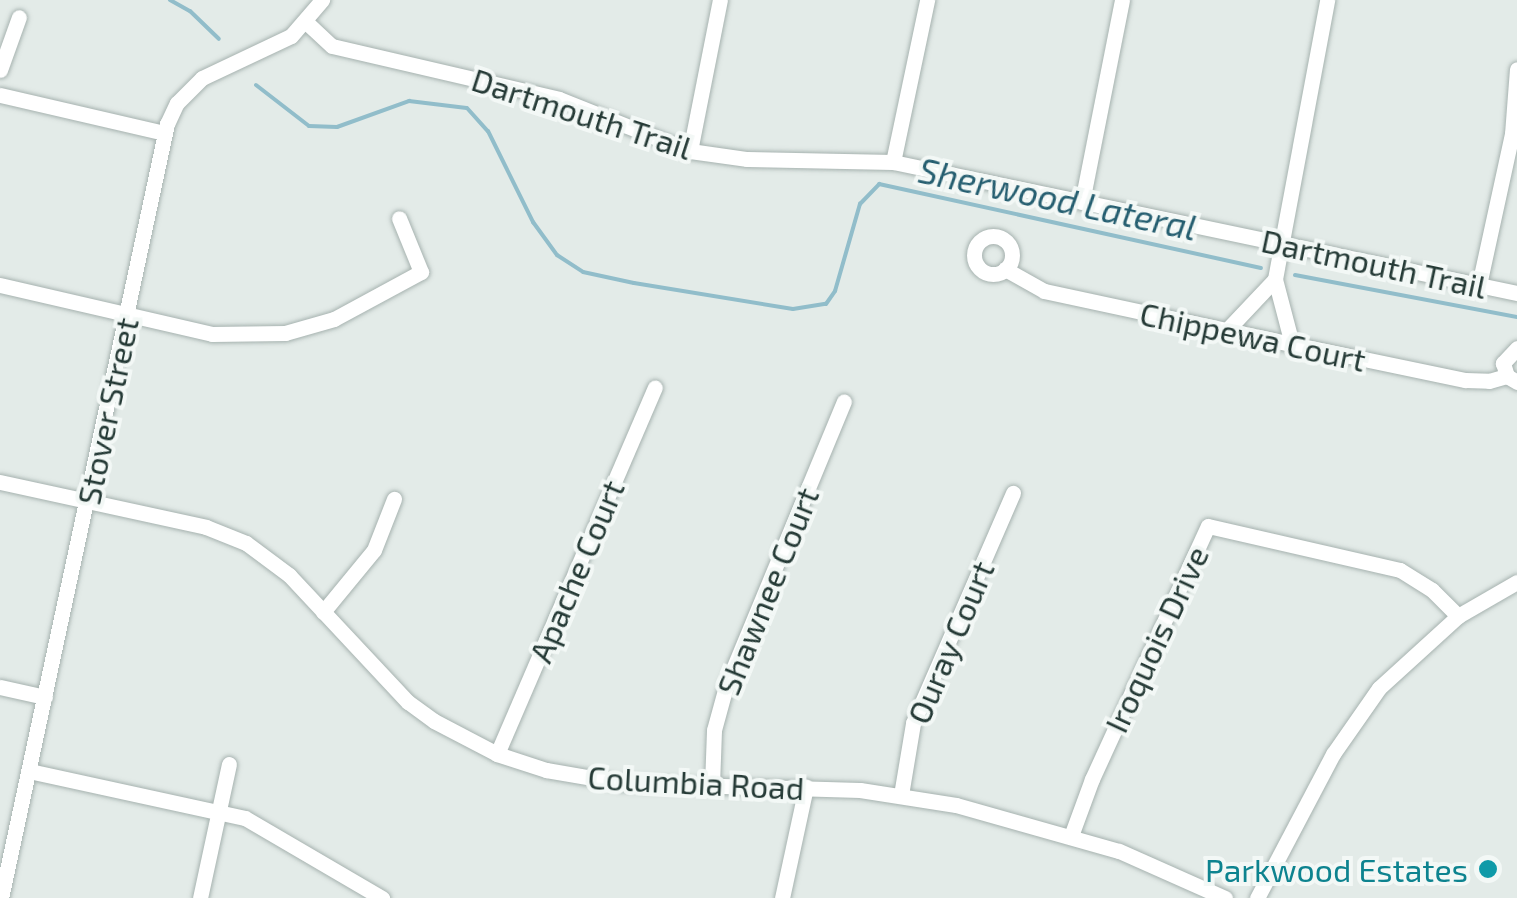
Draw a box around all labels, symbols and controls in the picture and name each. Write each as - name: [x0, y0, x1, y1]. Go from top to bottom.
- street label: Dartmouth Trail: [467, 59, 697, 167]
- water label: Sherwood Lateral: [915, 148, 1201, 248]
- street label: Dartmouth Trail: [1258, 220, 1490, 306]
- street label: Chippewa Court: [1137, 293, 1369, 379]
- street label: Stover Street: [68, 314, 146, 508]
- street label: Apache Court: [520, 474, 632, 668]
- street label: Shawnee Court: [708, 482, 826, 700]
- street label: Iroquois Drive: [1096, 540, 1216, 738]
- street label: Ouray Court: [898, 555, 1002, 729]
- street label: Columbia Road: [587, 757, 805, 807]
- place label: Parkwood Estates: [1205, 850, 1468, 888]
- marker: Parkwood Estates: [1477, 858, 1499, 880]

